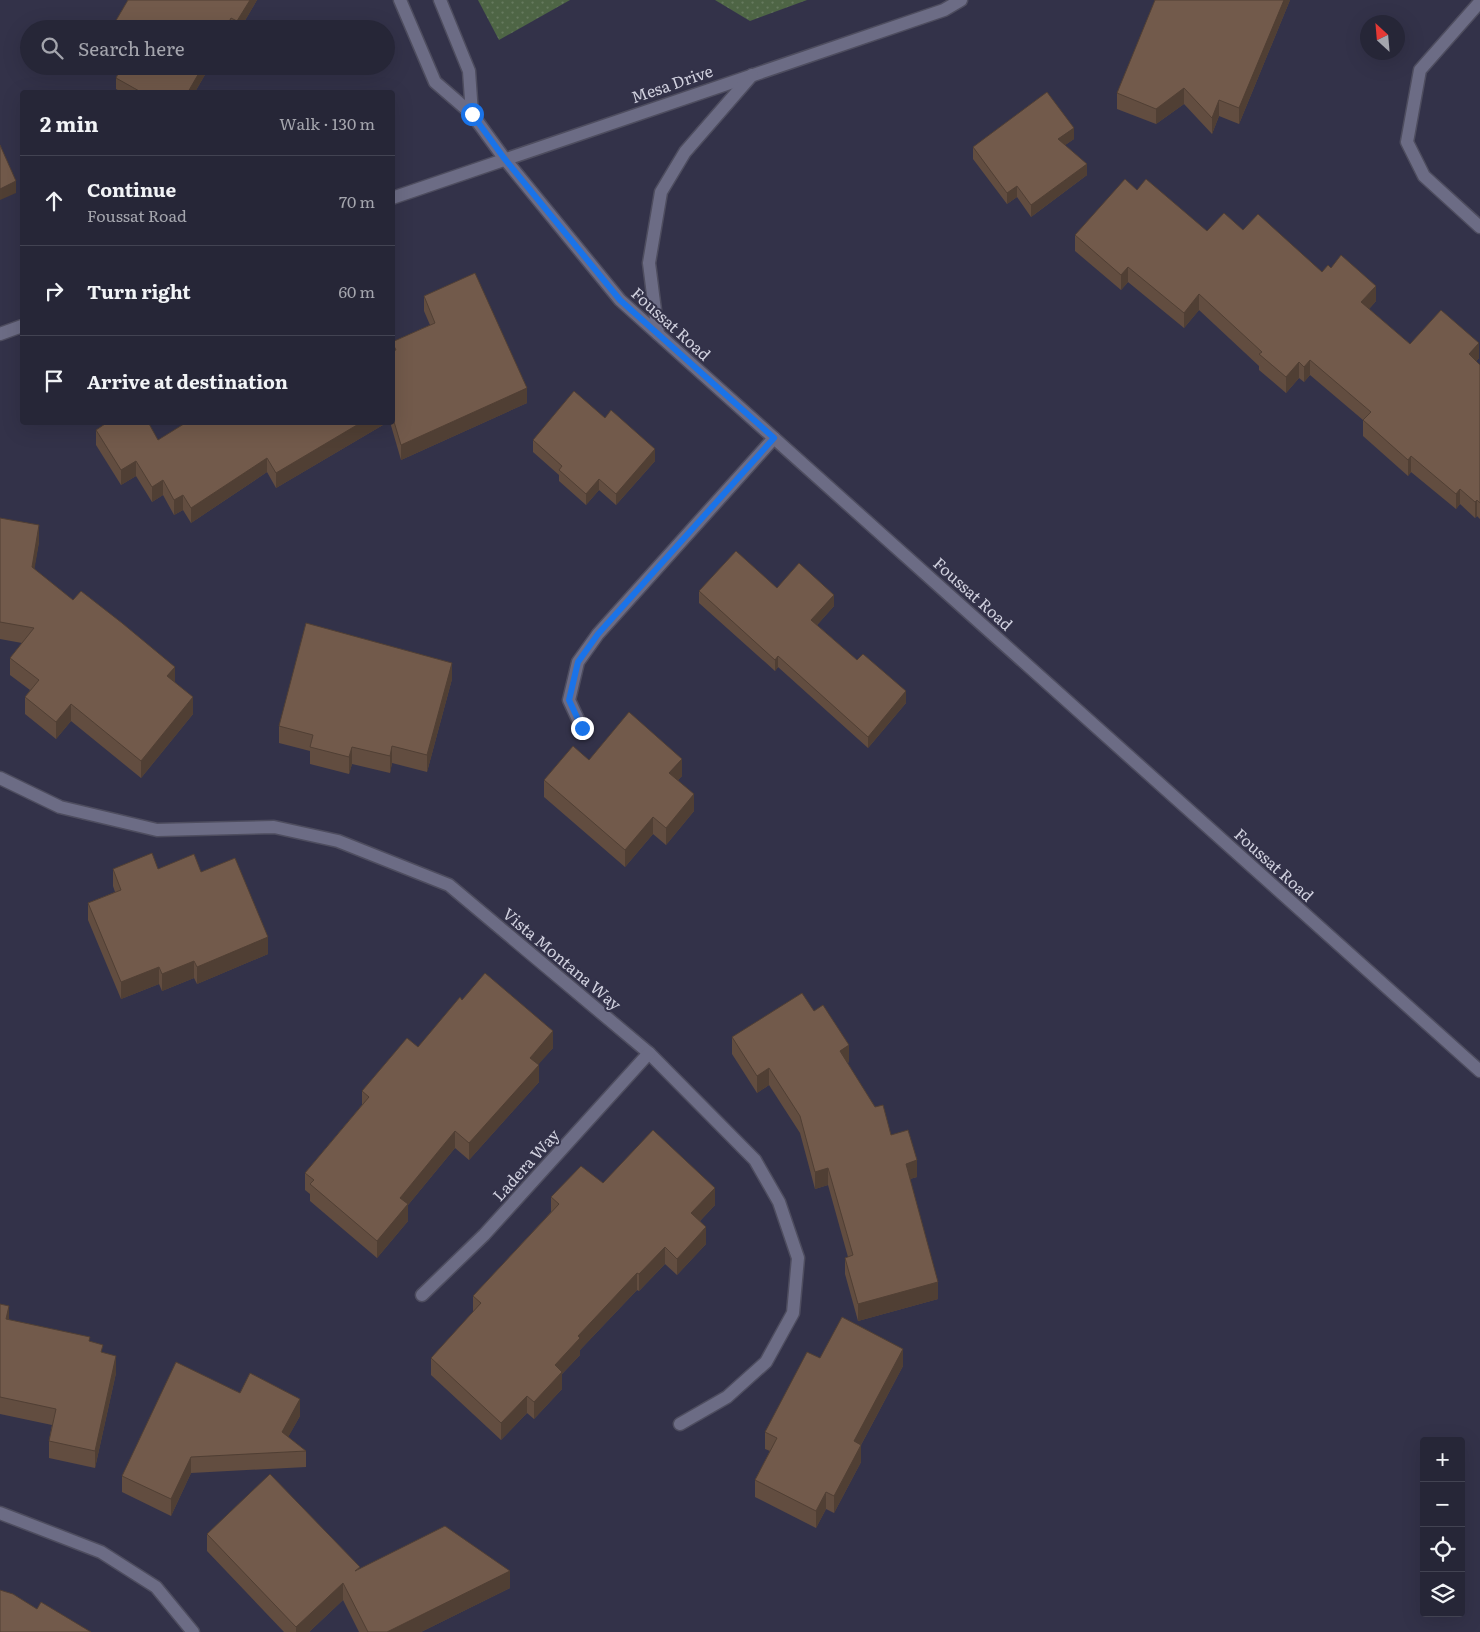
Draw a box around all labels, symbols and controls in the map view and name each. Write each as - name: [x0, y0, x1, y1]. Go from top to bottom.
- north arrow: [1360, 15, 1405, 60]
- search box: [20, 20, 395, 75]
- icon: search: [38, 34, 66, 62]
- text: Search here: [78, 34, 185, 62]
- street label: Mesa Drive: [628, 58, 716, 108]
- route start: [461, 103, 484, 126]
- text: 2 min: [40, 107, 99, 138]
- text: Walk · 130 m: [279, 111, 375, 135]
- text: Continue: [87, 175, 176, 203]
- icon: ahead: [40, 187, 68, 215]
- text: 70 m: [339, 189, 375, 213]
- text: Foussat Road: [87, 203, 187, 227]
- icon: right: [40, 277, 68, 305]
- text: Turn right: [87, 277, 191, 305]
- text: 60 m: [338, 279, 375, 303]
- street label: Foussat Road: [627, 281, 717, 366]
- icon: arrive: [40, 367, 68, 395]
- text: Arrive at destination: [87, 367, 288, 395]
- street label: Foussat Road: [929, 551, 1019, 636]
- route end: [571, 717, 594, 740]
- street label: Foussat Road: [1230, 822, 1320, 907]
- street label: Vista Montana Way: [498, 901, 628, 1016]
- street label: Ladera Way: [486, 1122, 565, 1206]
- map controls: [1420, 1437, 1465, 1617]
- button: +: [1420, 1437, 1465, 1482]
- button: −: [1420, 1482, 1465, 1527]
- button: locate: [1420, 1527, 1465, 1572]
- button: layers: [1420, 1572, 1465, 1617]

